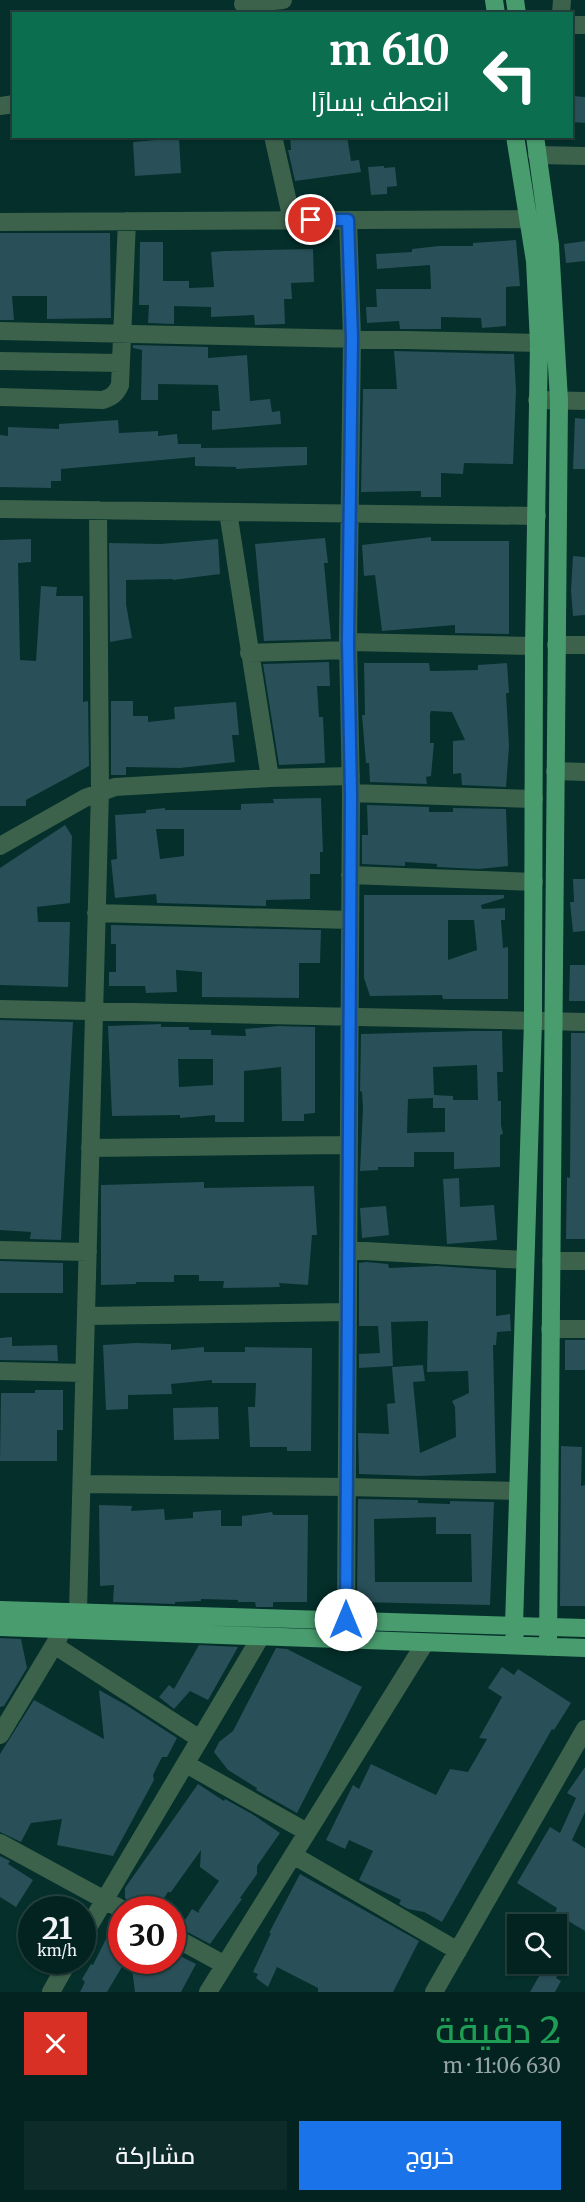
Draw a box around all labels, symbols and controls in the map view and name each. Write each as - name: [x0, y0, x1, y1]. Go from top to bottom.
- text: 610 m: [329, 24, 450, 76]
- icon: left: [471, 36, 549, 114]
- text: انعطف يسارًا: [310, 84, 450, 118]
- pin: [285, 194, 336, 245]
- icon: arrive: [294, 203, 327, 236]
- position arrow: [314, 1588, 378, 1652]
- speed limit sign: 30: [108, 1896, 186, 1974]
- text: 21: [42, 1909, 72, 1947]
- map controls: [507, 1914, 567, 1974]
- button: search: [507, 1914, 567, 1974]
- text: km/h: [37, 1941, 77, 1960]
- text: 2 دقيقة: [435, 2008, 561, 2053]
- button: close: [24, 2012, 87, 2075]
- text: 630 m · 11:06: [443, 2053, 561, 2078]
- button: مشاركة: [24, 2121, 287, 2190]
- button: خروج: [299, 2121, 561, 2190]

